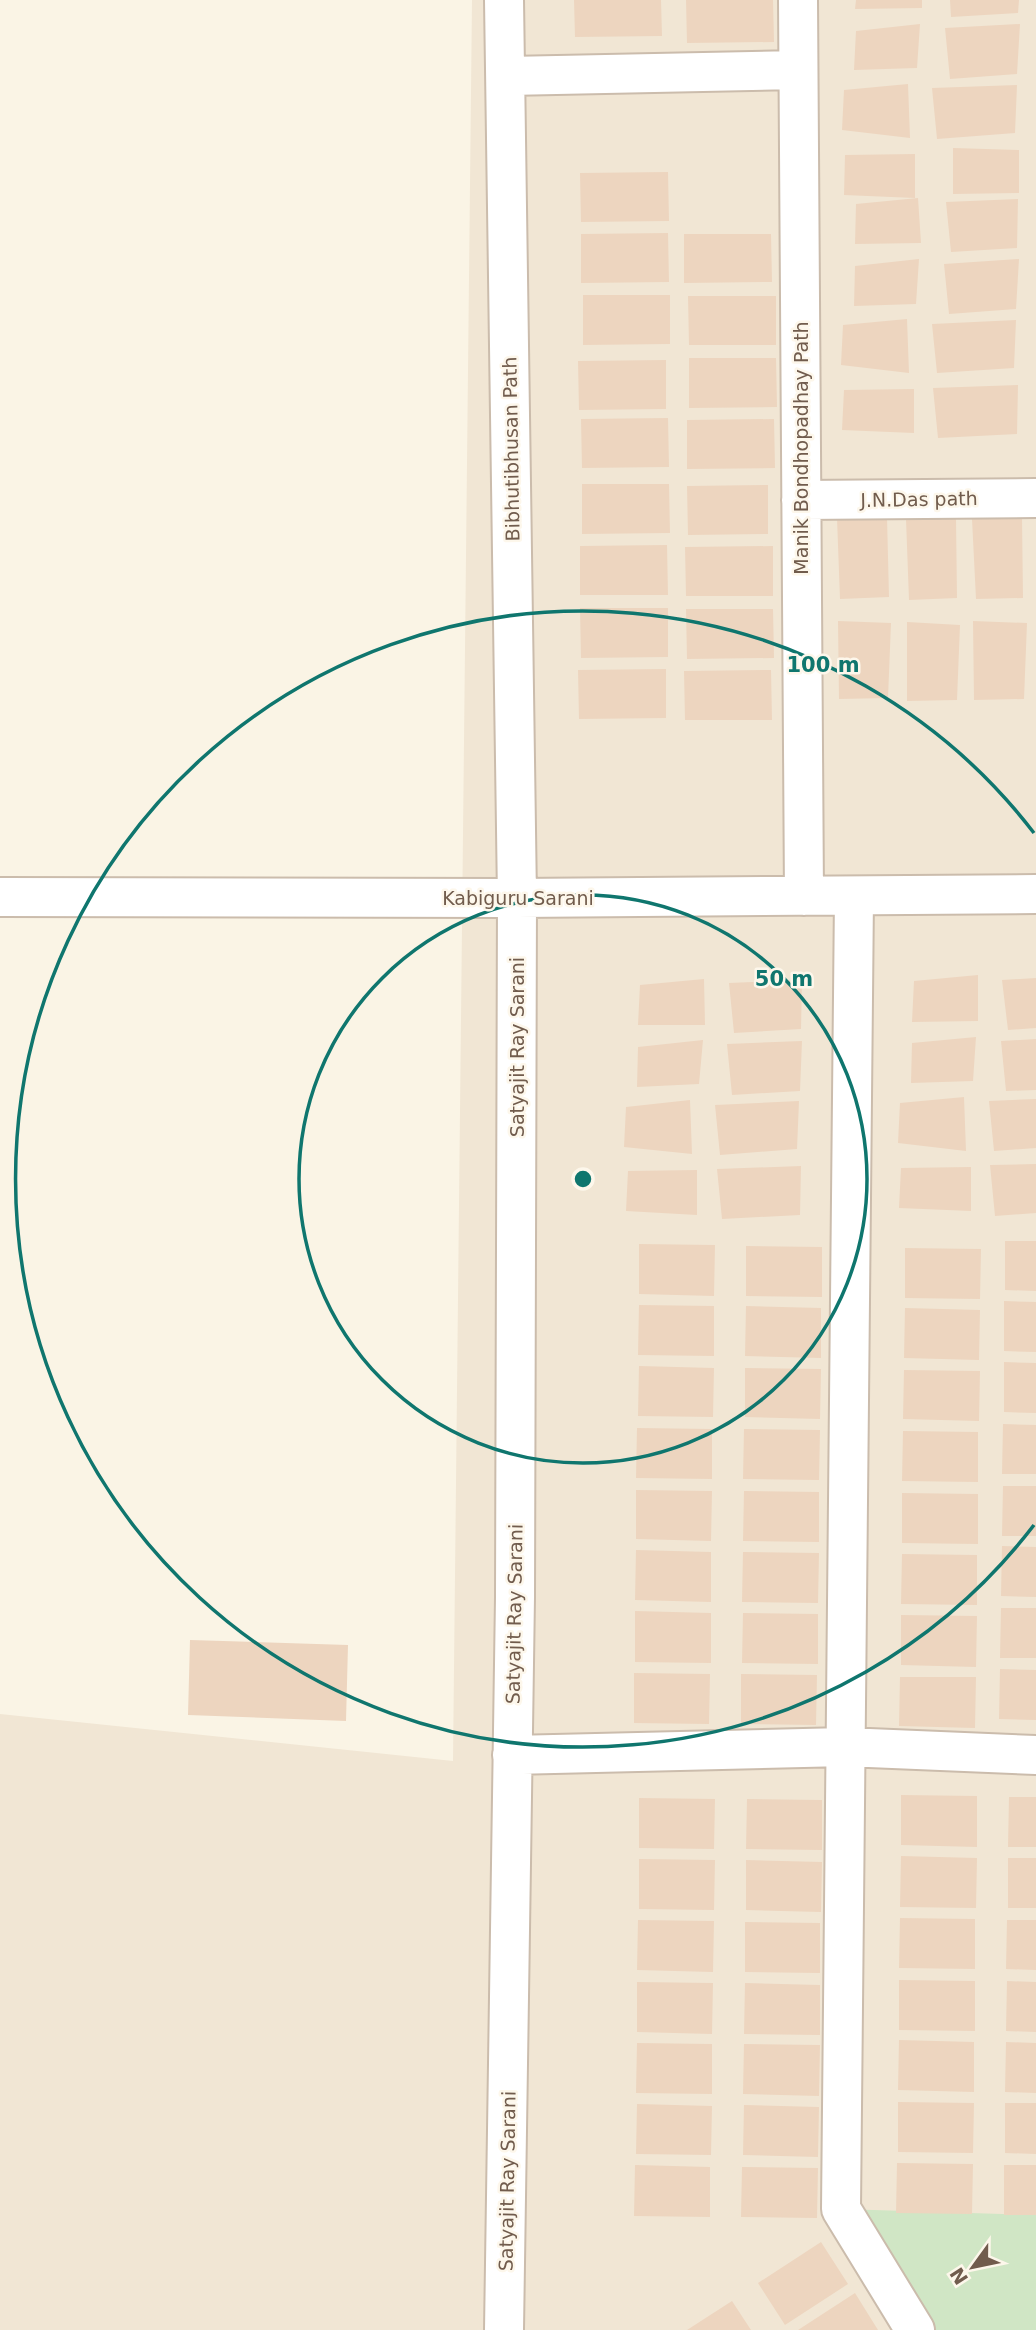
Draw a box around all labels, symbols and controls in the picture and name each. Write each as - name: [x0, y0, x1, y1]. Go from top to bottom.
- street label: Manik Bondhopadhay Path: [790, 321, 812, 575]
- street label: Bibhutibhusan Path: [498, 356, 524, 542]
- street label: J.N.Das path: [859, 487, 978, 511]
- text: 100 m: [786, 653, 860, 677]
- street label: Kabiguru Sarani: [442, 887, 594, 909]
- street label: Satyajit Ray Sarani: [506, 957, 528, 1137]
- text: 50 m: [755, 967, 813, 991]
- centre of rings: [571, 1167, 595, 1191]
- street label: Satyajit Ray Sarani: [501, 1524, 527, 1704]
- street label: Satyajit Ray Sarani: [494, 2091, 520, 2271]
- north arrow: [938, 2232, 1008, 2302]
- text: N: [945, 2264, 972, 2289]

